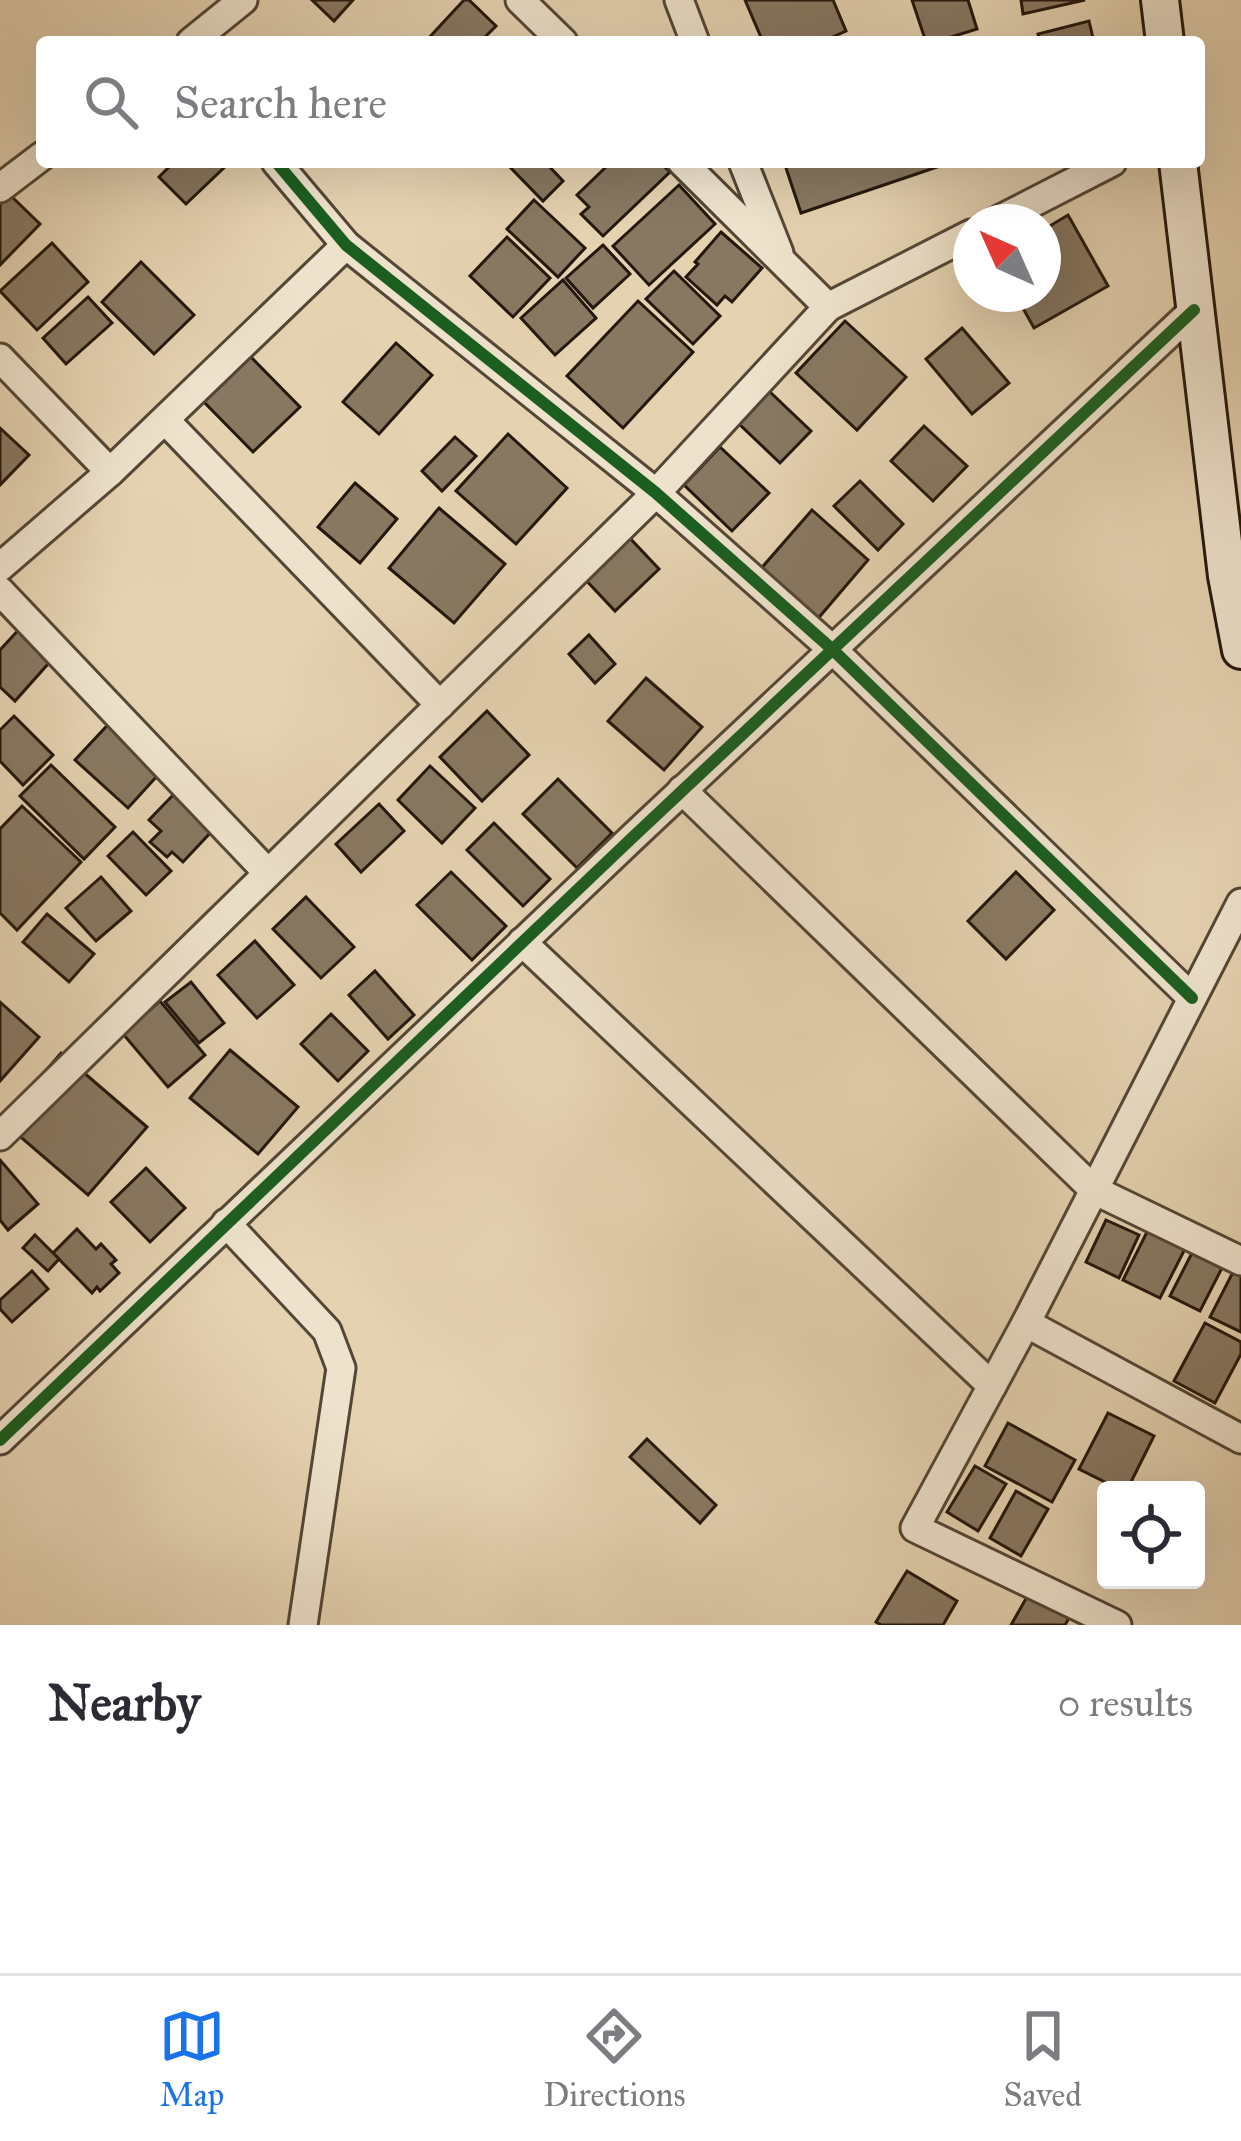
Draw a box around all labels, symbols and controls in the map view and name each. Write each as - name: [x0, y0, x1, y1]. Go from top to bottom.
- search box: [36, 36, 1205, 168]
- icon: search: [78, 69, 144, 135]
- text: Search here: [174, 75, 387, 130]
- north arrow: [953, 204, 1061, 312]
- map controls: [1097, 1481, 1205, 1589]
- button: locate: [1097, 1481, 1205, 1589]
- text: Nearby: [48, 1672, 200, 1734]
- text: 0 results: [1058, 1679, 1193, 1727]
- tab: Map: [159, 2003, 225, 2115]
- tab: Directions: [543, 2003, 685, 2115]
- tab: Saved: [1004, 2003, 1082, 2115]

